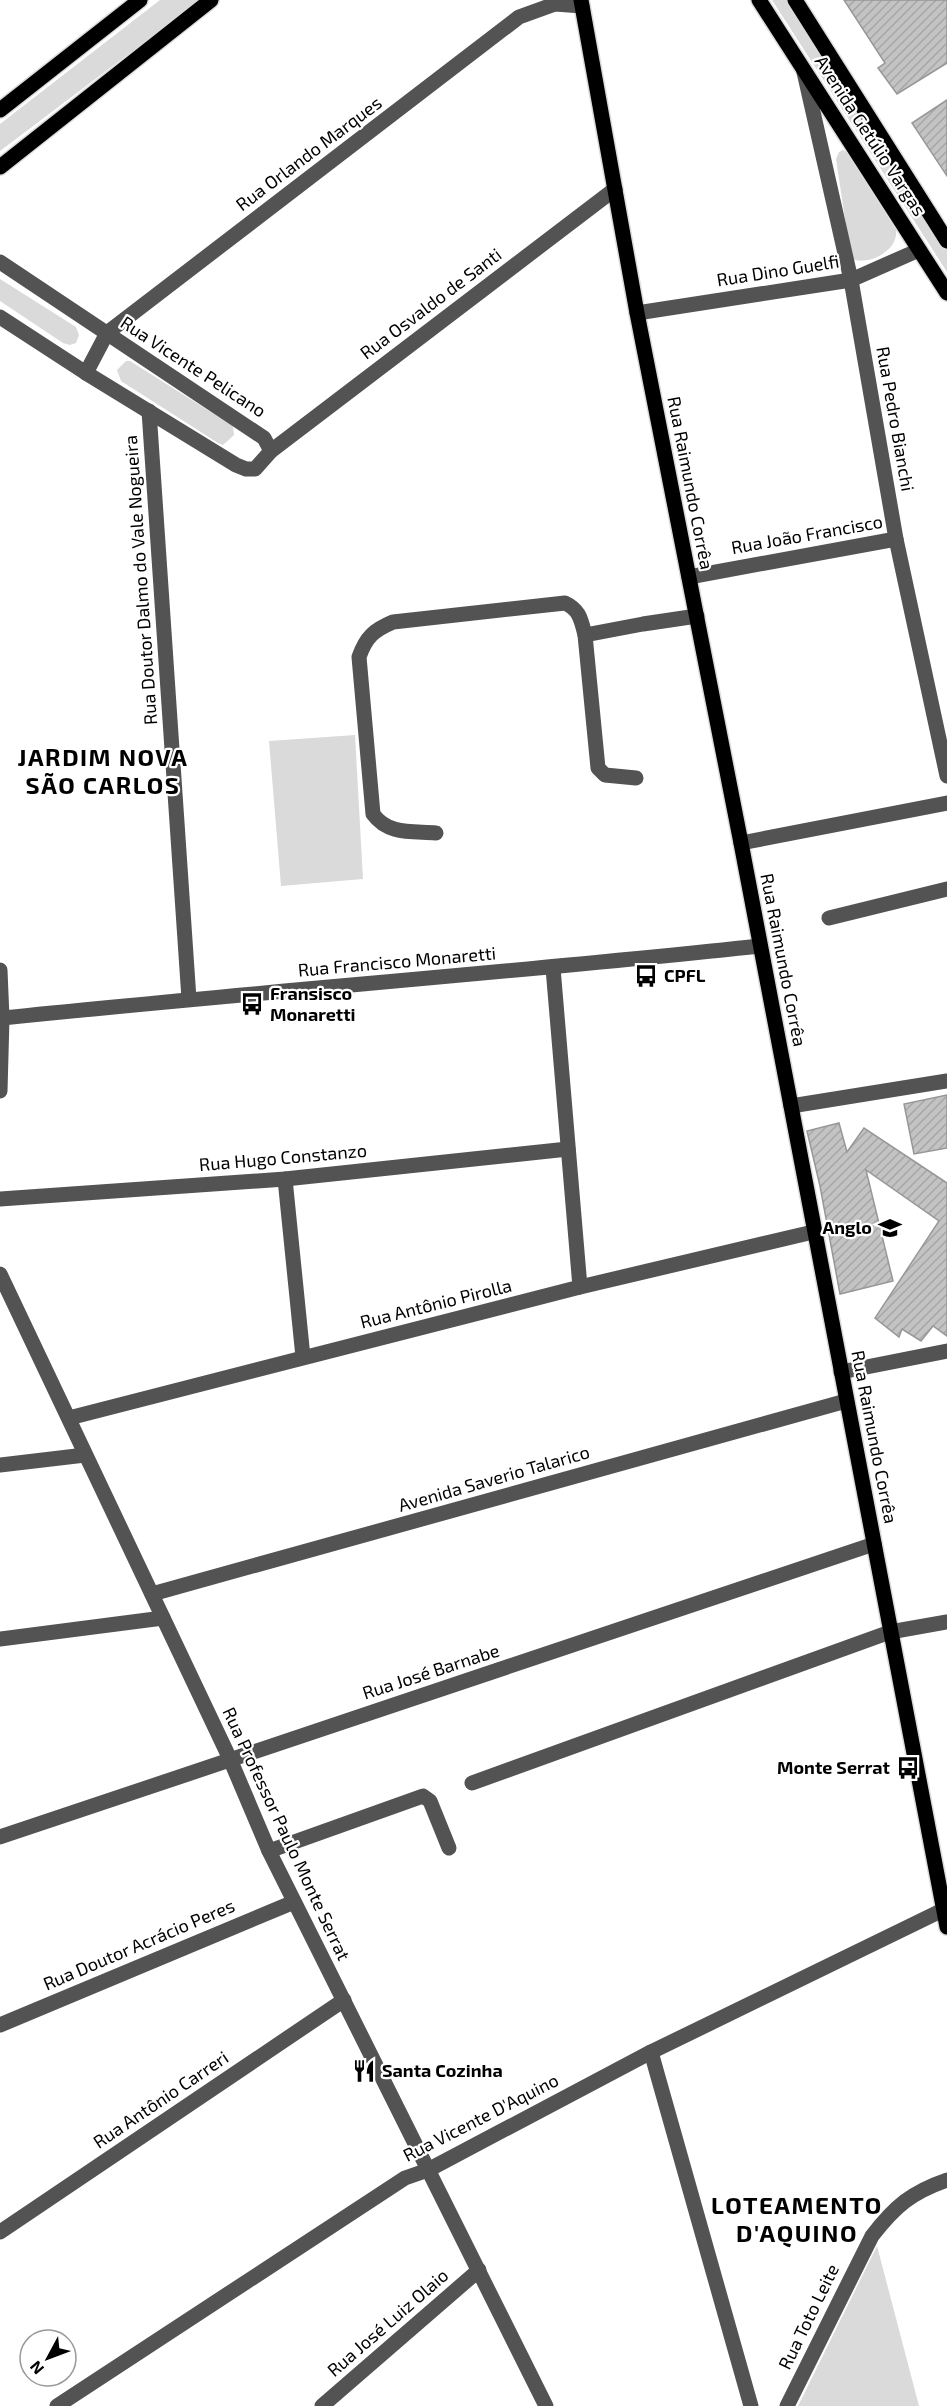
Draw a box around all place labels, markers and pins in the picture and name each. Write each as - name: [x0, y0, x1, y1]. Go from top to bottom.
- bus stop icon: CPFL: [633, 963, 659, 989]
- place label: CPFL: [664, 964, 706, 986]
- place label: Fransisco Monaretti: [270, 982, 356, 1025]
- bus stop icon: Fransisco Monaretti: [239, 991, 265, 1017]
- school or university icon: Anglo: [877, 1215, 903, 1241]
- place label: Anglo: [822, 1216, 872, 1238]
- bus stop icon: Monte Serrat: [895, 1755, 921, 1781]
- place label: Monte Serrat: [777, 1756, 891, 1778]
- restaurant icon: Santa Cozinha: [351, 2058, 377, 2084]
- place label: Santa Cozinha: [382, 2059, 503, 2081]

